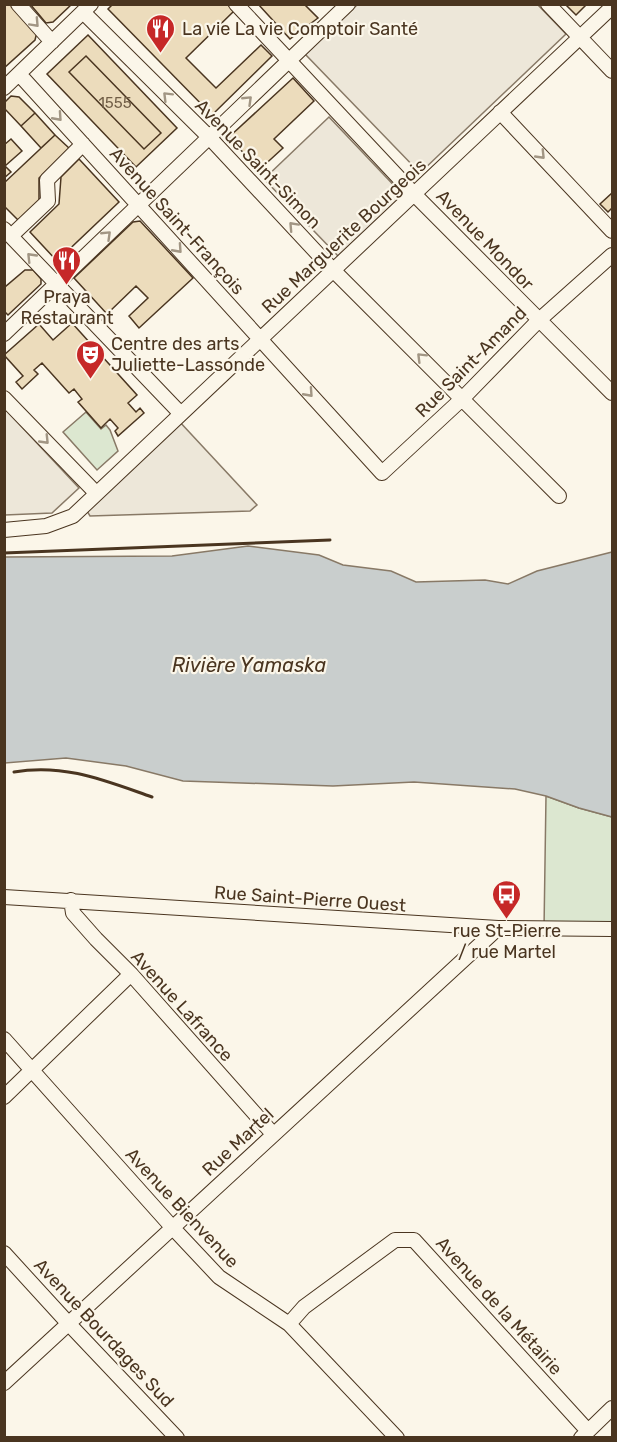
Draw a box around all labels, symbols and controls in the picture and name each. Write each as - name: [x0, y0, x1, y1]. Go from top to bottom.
- restaurant icon: La vie La vie Comptoir Santé: [145, 13, 177, 55]
- one-way arrow: [28, 16, 39, 27]
- place label: La vie La vie Comptoir Santé: [182, 18, 418, 40]
- one-way arrow: [164, 92, 174, 103]
- house number: 1555: [98, 94, 132, 112]
- street label: Avenue Saint-Simon: [190, 95, 326, 233]
- one-way arrow: [241, 96, 252, 107]
- one-way arrow: [51, 110, 62, 121]
- street label: Avenue Saint-François: [105, 143, 249, 299]
- one-way arrow: [533, 147, 544, 158]
- street label: Rue Marguerite Bourgeois: [257, 154, 431, 318]
- street label: Avenue Mondor: [432, 185, 538, 295]
- one-way arrow: [289, 222, 300, 233]
- one-way arrow: [100, 232, 111, 243]
- one-way arrow: [171, 242, 182, 253]
- restaurant icon: Praya Restaurant: [51, 244, 83, 286]
- one-way arrow: [27, 253, 38, 264]
- place label: Praya Restaurant: [20, 286, 114, 329]
- street label: Rue Saint-Amand: [411, 302, 531, 422]
- place label: Centre des arts Juliette-Lassonde: [111, 333, 265, 376]
- theatre icon: Centre des arts Juliette-Lassonde: [74, 338, 106, 380]
- one-way arrow: [418, 353, 428, 364]
- one-way arrow: [302, 386, 313, 397]
- one-way arrow: [38, 434, 49, 444]
- water label: Rivière Yamaska: [172, 653, 326, 677]
- bus stop icon: rue St-Pierre / rue Martel: [491, 878, 523, 920]
- street label: Rue Saint-Pierre Ouest: [213, 881, 407, 917]
- place label: rue St-Pierre / rue Martel: [453, 920, 561, 963]
- street label: Avenue Lafrance: [126, 946, 238, 1066]
- street label: Rue Martel: [198, 1103, 278, 1181]
- street label: Avenue Bienvenue: [121, 1143, 243, 1273]
- street label: Avenue de la Métairie: [431, 1232, 567, 1380]
- street label: Avenue Bourdages Sud: [29, 1254, 179, 1412]

